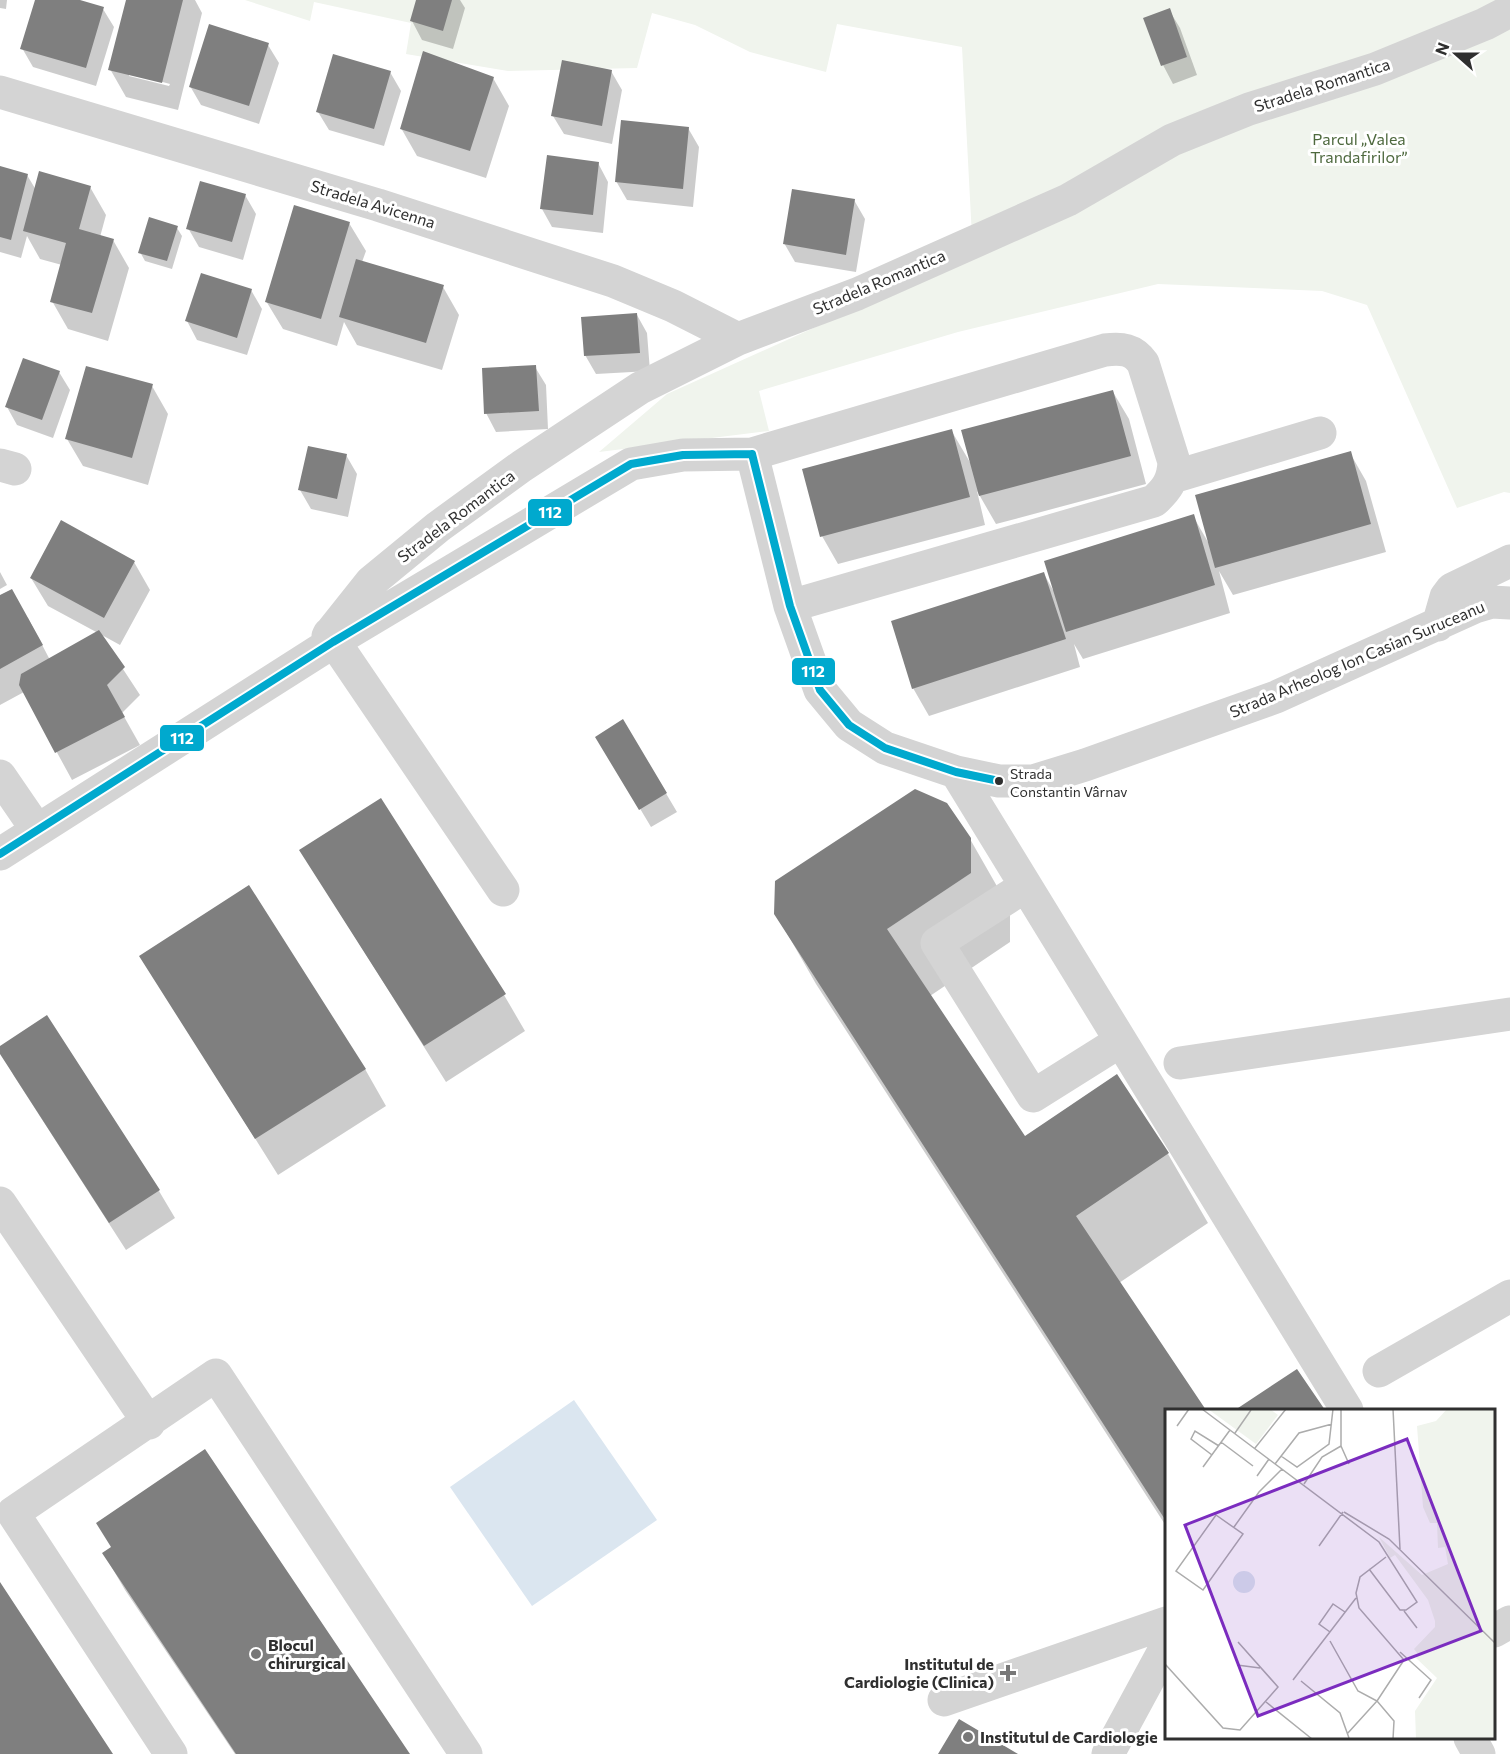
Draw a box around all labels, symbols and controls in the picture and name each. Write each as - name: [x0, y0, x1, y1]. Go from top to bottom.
- north arrow: [1426, 24, 1486, 84]
- text: N: [1431, 39, 1453, 57]
- street label: Stradela Romantica: [1251, 54, 1392, 115]
- park label: Parcul „Valea Trandafirilor”: [1310, 129, 1408, 166]
- street label: Stradela Avicenna: [309, 176, 438, 232]
- street label: Stradela Romantica: [810, 245, 948, 318]
- street label: Stradela Romantica: [393, 465, 518, 566]
- line badge: 112: [527, 498, 573, 527]
- text: 112: [538, 502, 562, 521]
- street label: Strada Arheolog Ion Casian Suruceanu: [1226, 596, 1487, 721]
- line badge: 112: [791, 657, 836, 686]
- text: 112: [801, 661, 825, 680]
- line badge: 112: [159, 724, 205, 752]
- text: 112: [170, 728, 194, 747]
- place label: Strada Constantin Vârnav: [1010, 765, 1128, 800]
- marker: Strada Constantin Vârnav: [993, 775, 1005, 787]
- inset map: [1165, 1409, 1495, 1739]
- place label: Blocul chirurgical: [268, 1635, 346, 1672]
- marker: Blocul chirurgical: [249, 1647, 263, 1661]
- place label: Institutul de Cardiologie (Clinica): [844, 1654, 994, 1691]
- marker: Institutul de Cardiologie (Clinica): [999, 1664, 1017, 1682]
- place label: Institutul de Cardiologie: [980, 1727, 1158, 1746]
- marker: Institutul de Cardiologie: [961, 1730, 975, 1744]

